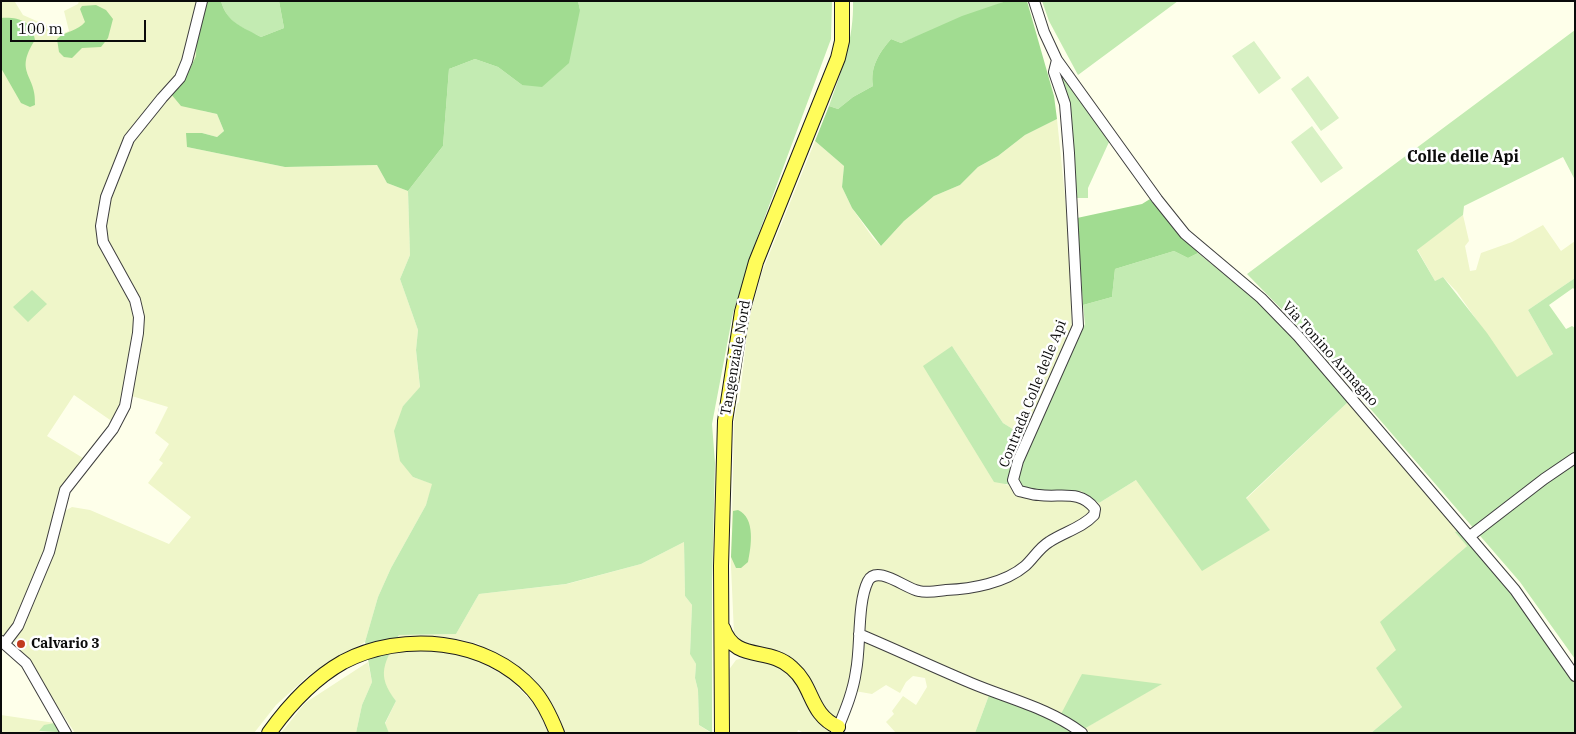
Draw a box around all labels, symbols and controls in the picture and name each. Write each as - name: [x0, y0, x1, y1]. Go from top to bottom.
- scale bar: [12, 10, 149, 42]
- text: 100 m: [18, 19, 63, 38]
- district label: Colle delle Api: [1407, 147, 1519, 167]
- street label: Via Tonino Armagno: [1278, 298, 1382, 410]
- street label: Tangenziale Nord: [718, 299, 754, 417]
- street label: Contrada Colle delle Api: [996, 318, 1070, 470]
- place label: Calvario 3: [31, 636, 100, 652]
- marker: Calvario 3: [15, 638, 27, 650]

